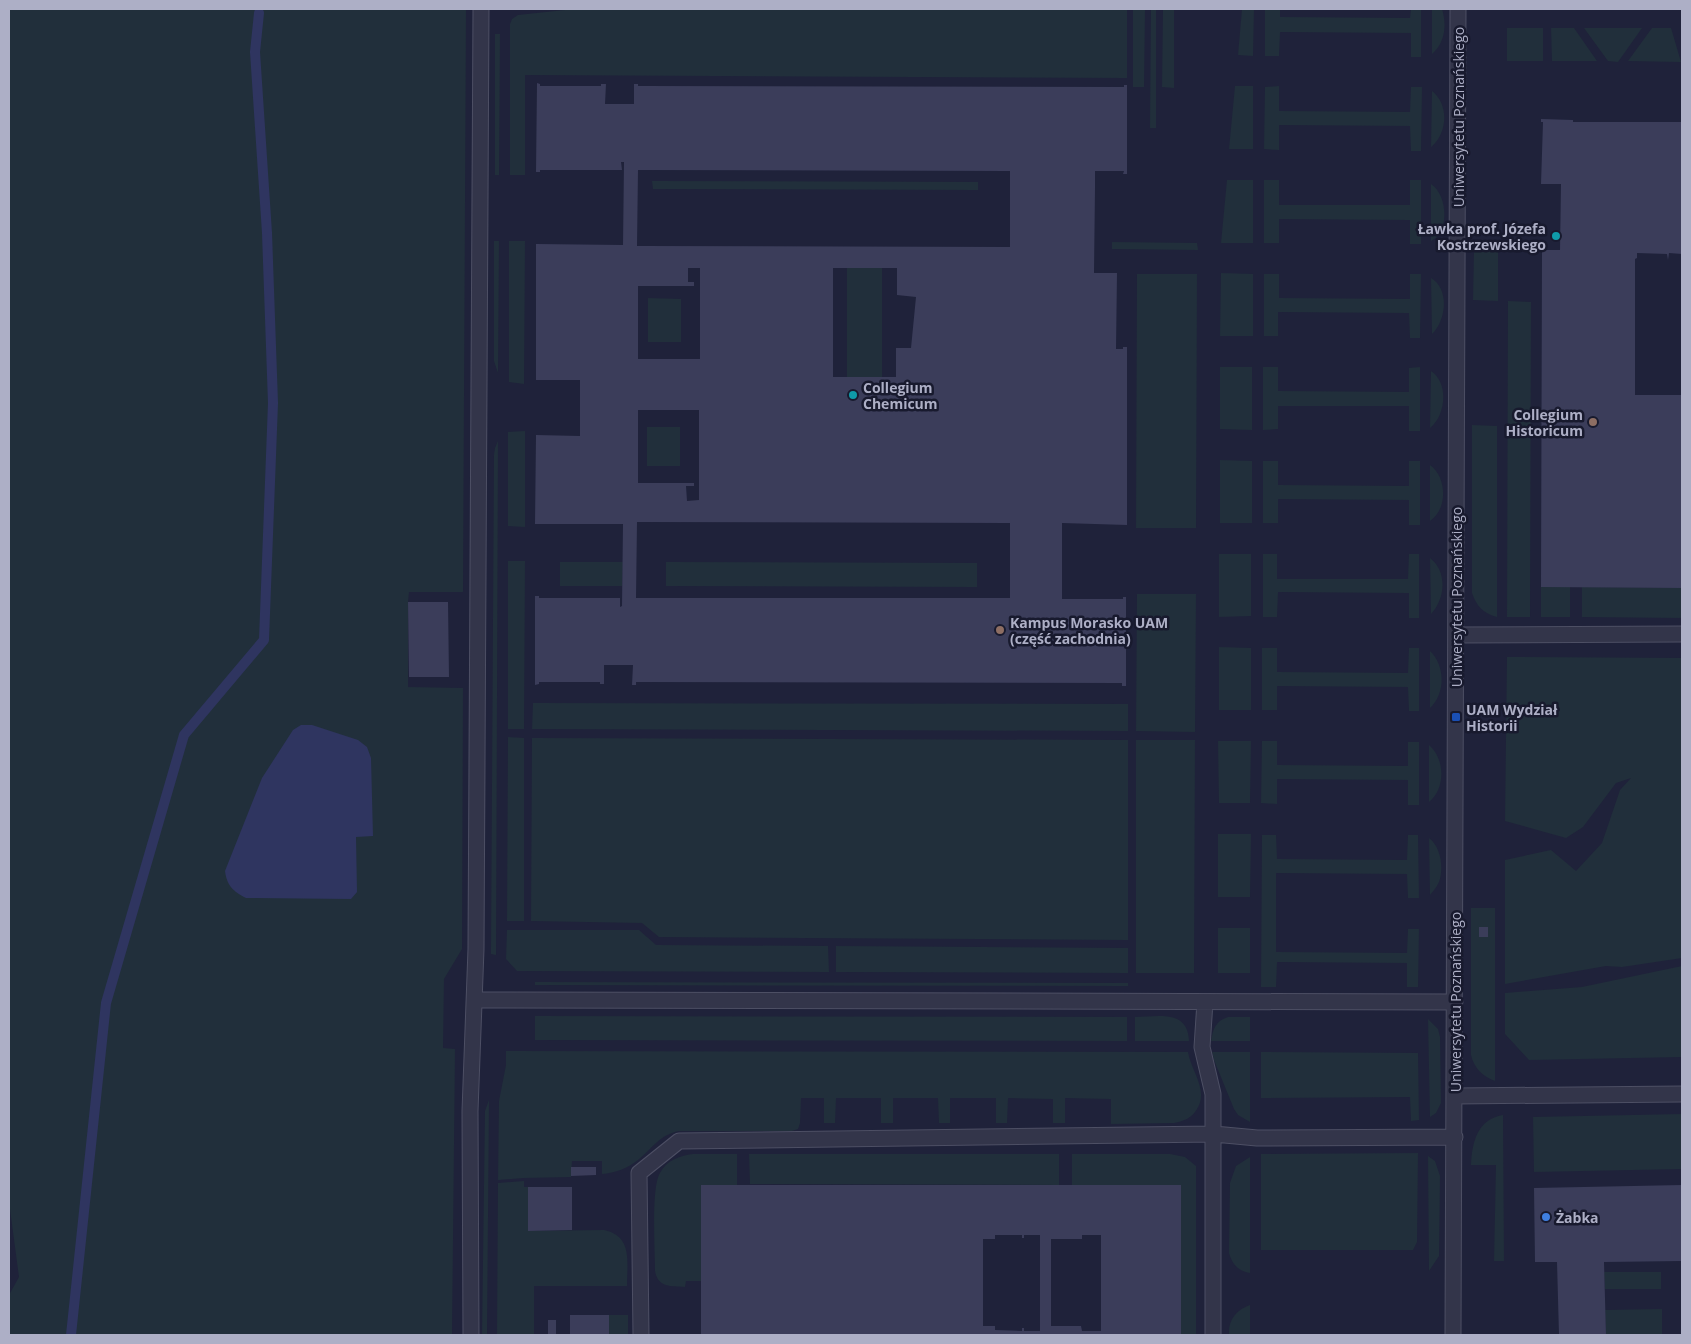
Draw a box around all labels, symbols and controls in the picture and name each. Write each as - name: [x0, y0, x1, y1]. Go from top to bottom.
- street label: Uniwersytetu Poznańskiego: [1449, 27, 1468, 207]
- place label: Ławka prof. Józefa Kostrzewskiego: [1418, 219, 1546, 254]
- marker: Ławka prof. Józefa Kostrzewskiego: [1550, 230, 1562, 242]
- place label: Collegium Chemicum: [863, 378, 938, 413]
- marker: Collegium Chemicum: [847, 389, 859, 401]
- place label: Collegium Historicum: [1506, 405, 1583, 440]
- marker: Collegium Historicum: [1587, 416, 1599, 428]
- street label: Uniwersytetu Poznańskiego: [1447, 507, 1466, 687]
- place label: Kampus Morasko UAM (część zachodnia): [1010, 613, 1168, 648]
- marker: Kampus Morasko UAM (część zachodnia): [994, 624, 1006, 636]
- place label: UAM Wydział Historii: [1466, 700, 1558, 735]
- marker: UAM Wydział Historii: [1450, 711, 1462, 723]
- street label: Uniwersytetu Poznańskiego: [1446, 912, 1465, 1092]
- place label: Żabka: [1556, 1208, 1599, 1227]
- marker: Żabka: [1540, 1211, 1552, 1223]

